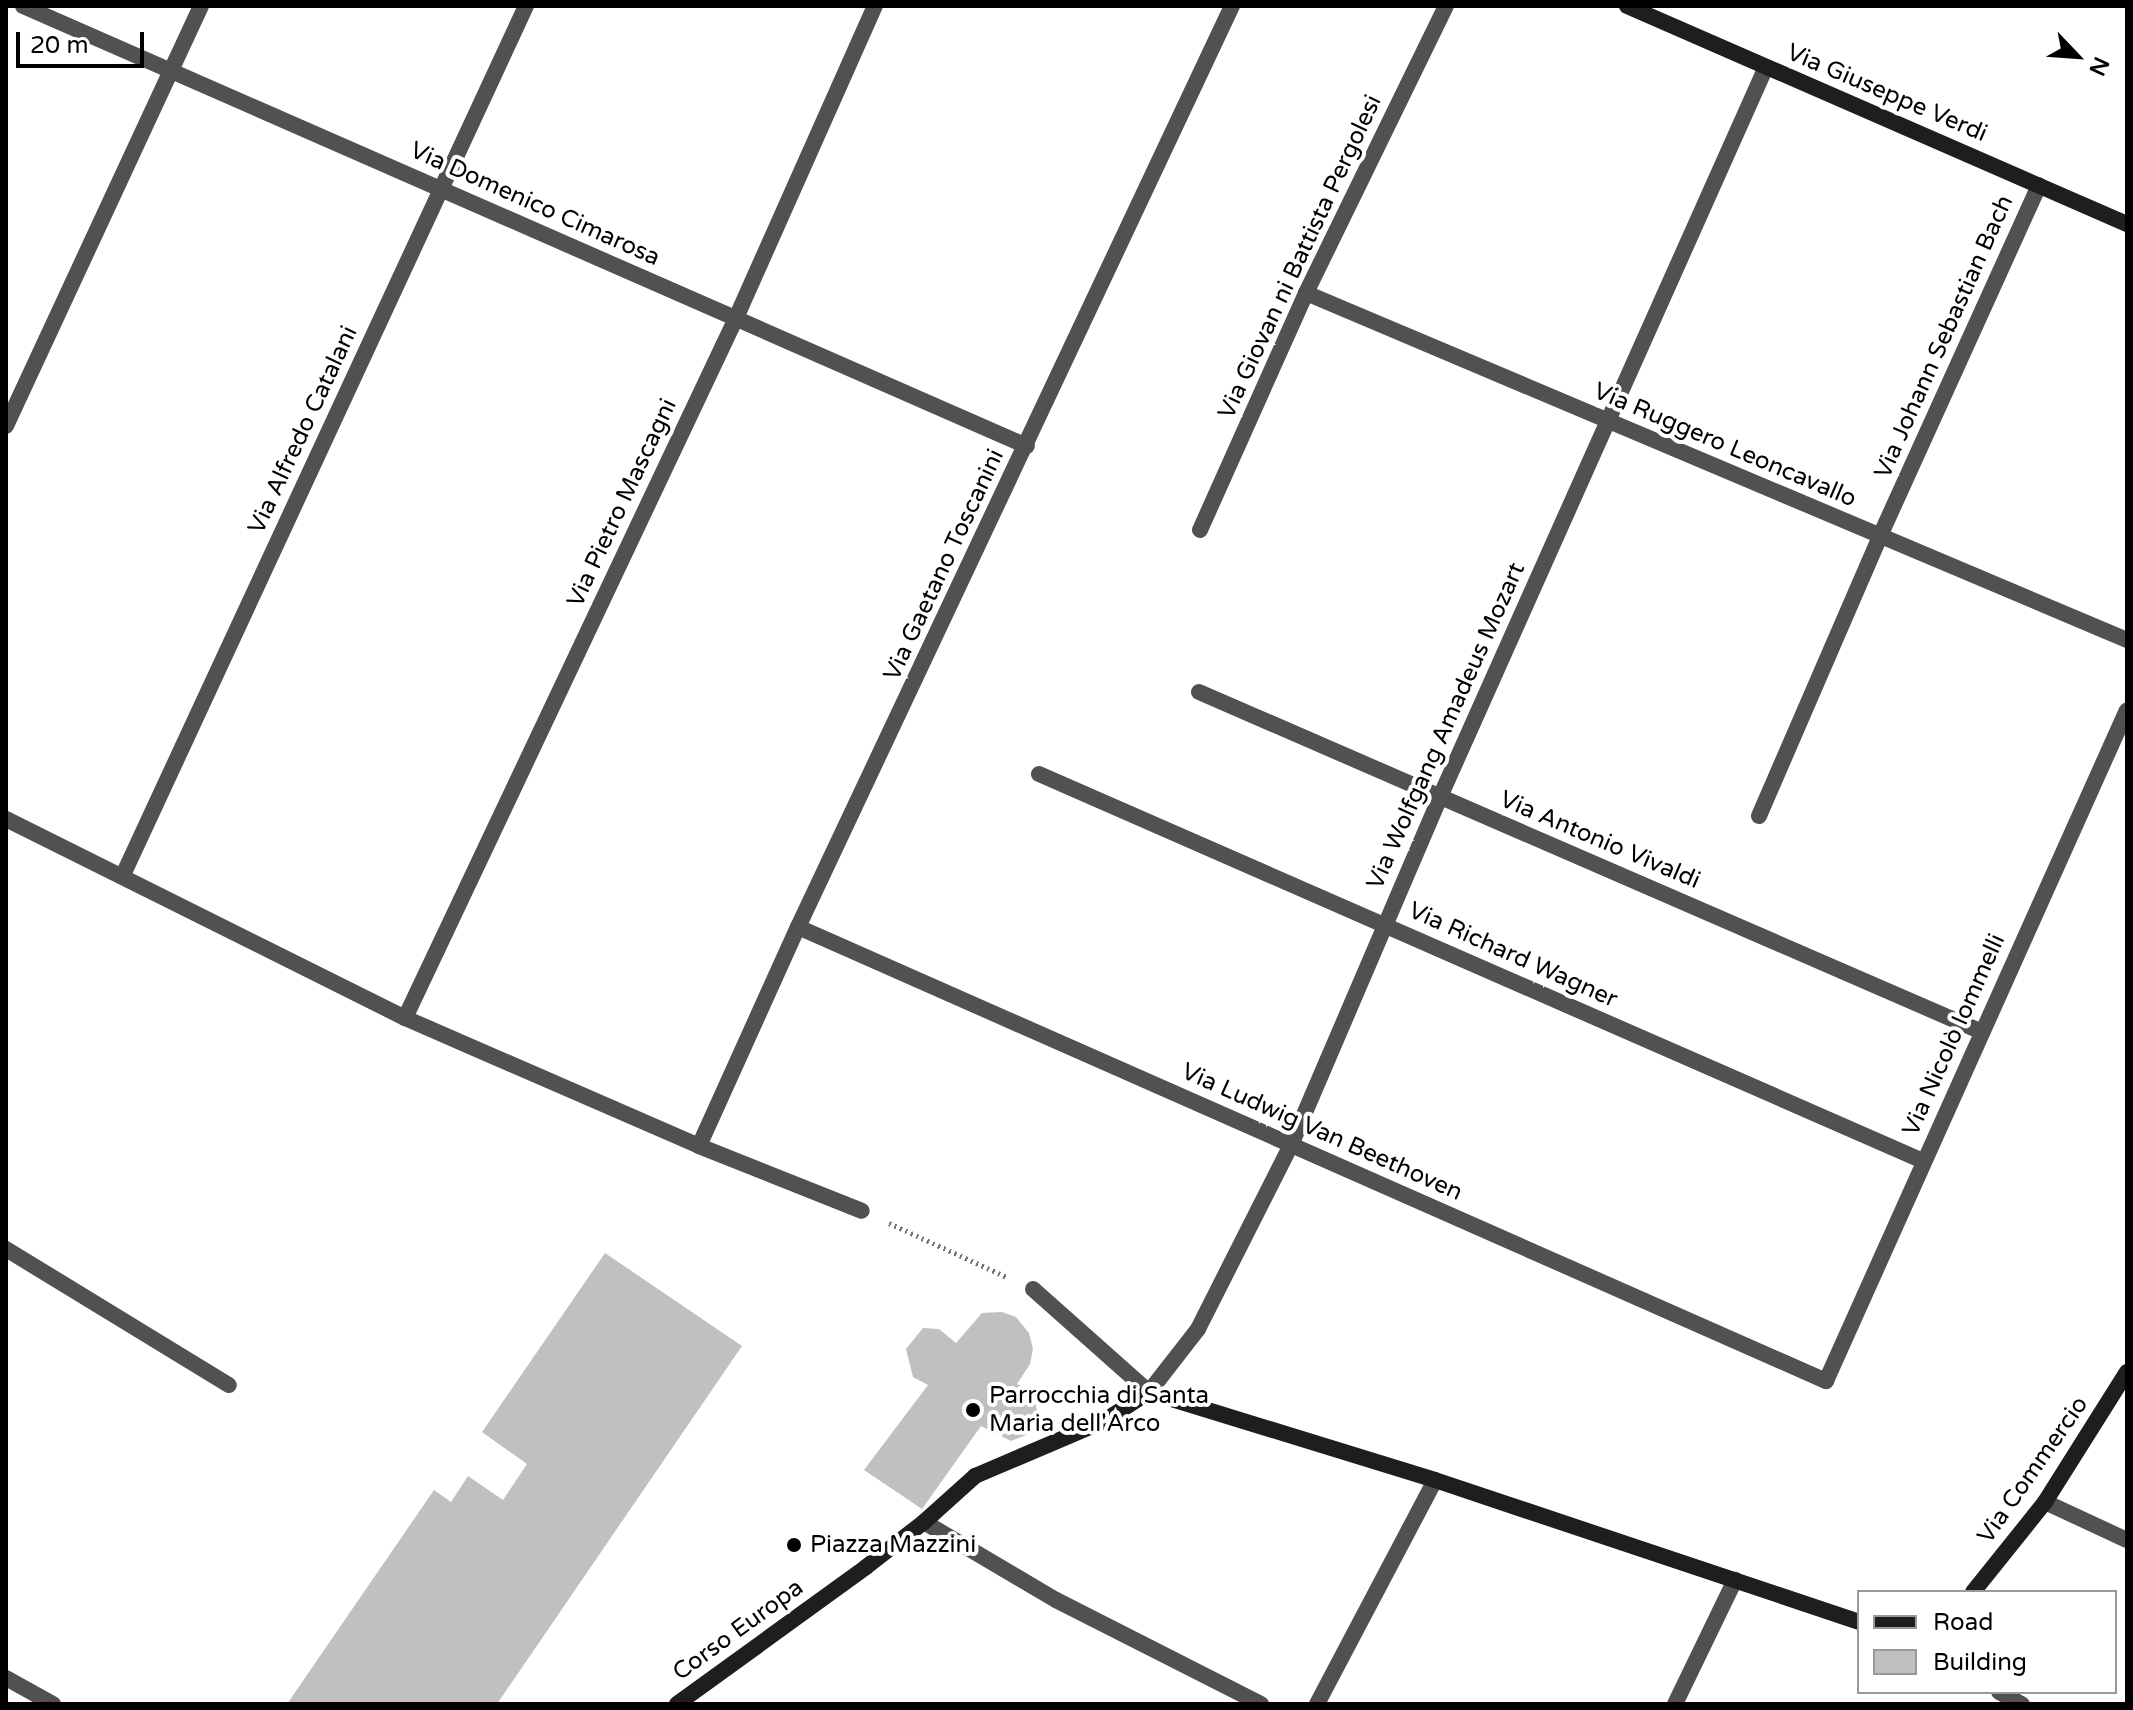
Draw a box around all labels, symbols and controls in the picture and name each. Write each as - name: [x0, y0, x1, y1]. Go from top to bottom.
- scale bar: [20, 16, 148, 66]
- north arrow: [2037, 16, 2117, 96]
- text: 20 m: [30, 31, 88, 60]
- street label: Via Giuseppe Verdi: [1782, 38, 1992, 148]
- text: N: [2083, 53, 2114, 80]
- street label: Via Giovan ni Battista Pergolesi: [1212, 91, 1388, 423]
- street label: Via Domenico Cimarosa: [406, 136, 664, 272]
- street label: Via Johann Sebastian Bach: [1868, 191, 2020, 483]
- street label: Via Alfredo Catalani: [242, 321, 364, 539]
- street label: Via Ruggero Leoncavallo: [1589, 377, 1861, 513]
- street label: Via Pietro Mascagni: [561, 394, 683, 612]
- street label: Via Gaetano Toscanini: [878, 445, 1010, 685]
- street label: Via Wolfgang Amadeus Mozart: [1361, 558, 1531, 894]
- street label: Via Antonio Vivaldi: [1496, 785, 1704, 895]
- street label: Via Richard Wagner: [1404, 896, 1622, 1014]
- street label: Via Nicolò Iommelli: [1897, 930, 2011, 1140]
- street label: Via Ludwig Van Beethoven: [1177, 1057, 1467, 1207]
- place label: Parrocchia di Santa Maria dell'Arco: [989, 1382, 1209, 1438]
- street label: Via Commercio: [1972, 1391, 2094, 1549]
- marker: Parrocchia di Santa Maria dell'Arco: [964, 1401, 982, 1419]
- place label: Piazza Mazzini: [810, 1531, 976, 1559]
- marker: Piazza Mazzini: [785, 1536, 803, 1554]
- street label: Corso Europa: [667, 1573, 809, 1687]
- legend: [1857, 1590, 2117, 1694]
- text: Road: [1933, 1608, 1993, 1637]
- text: Building: [1933, 1648, 2027, 1677]

